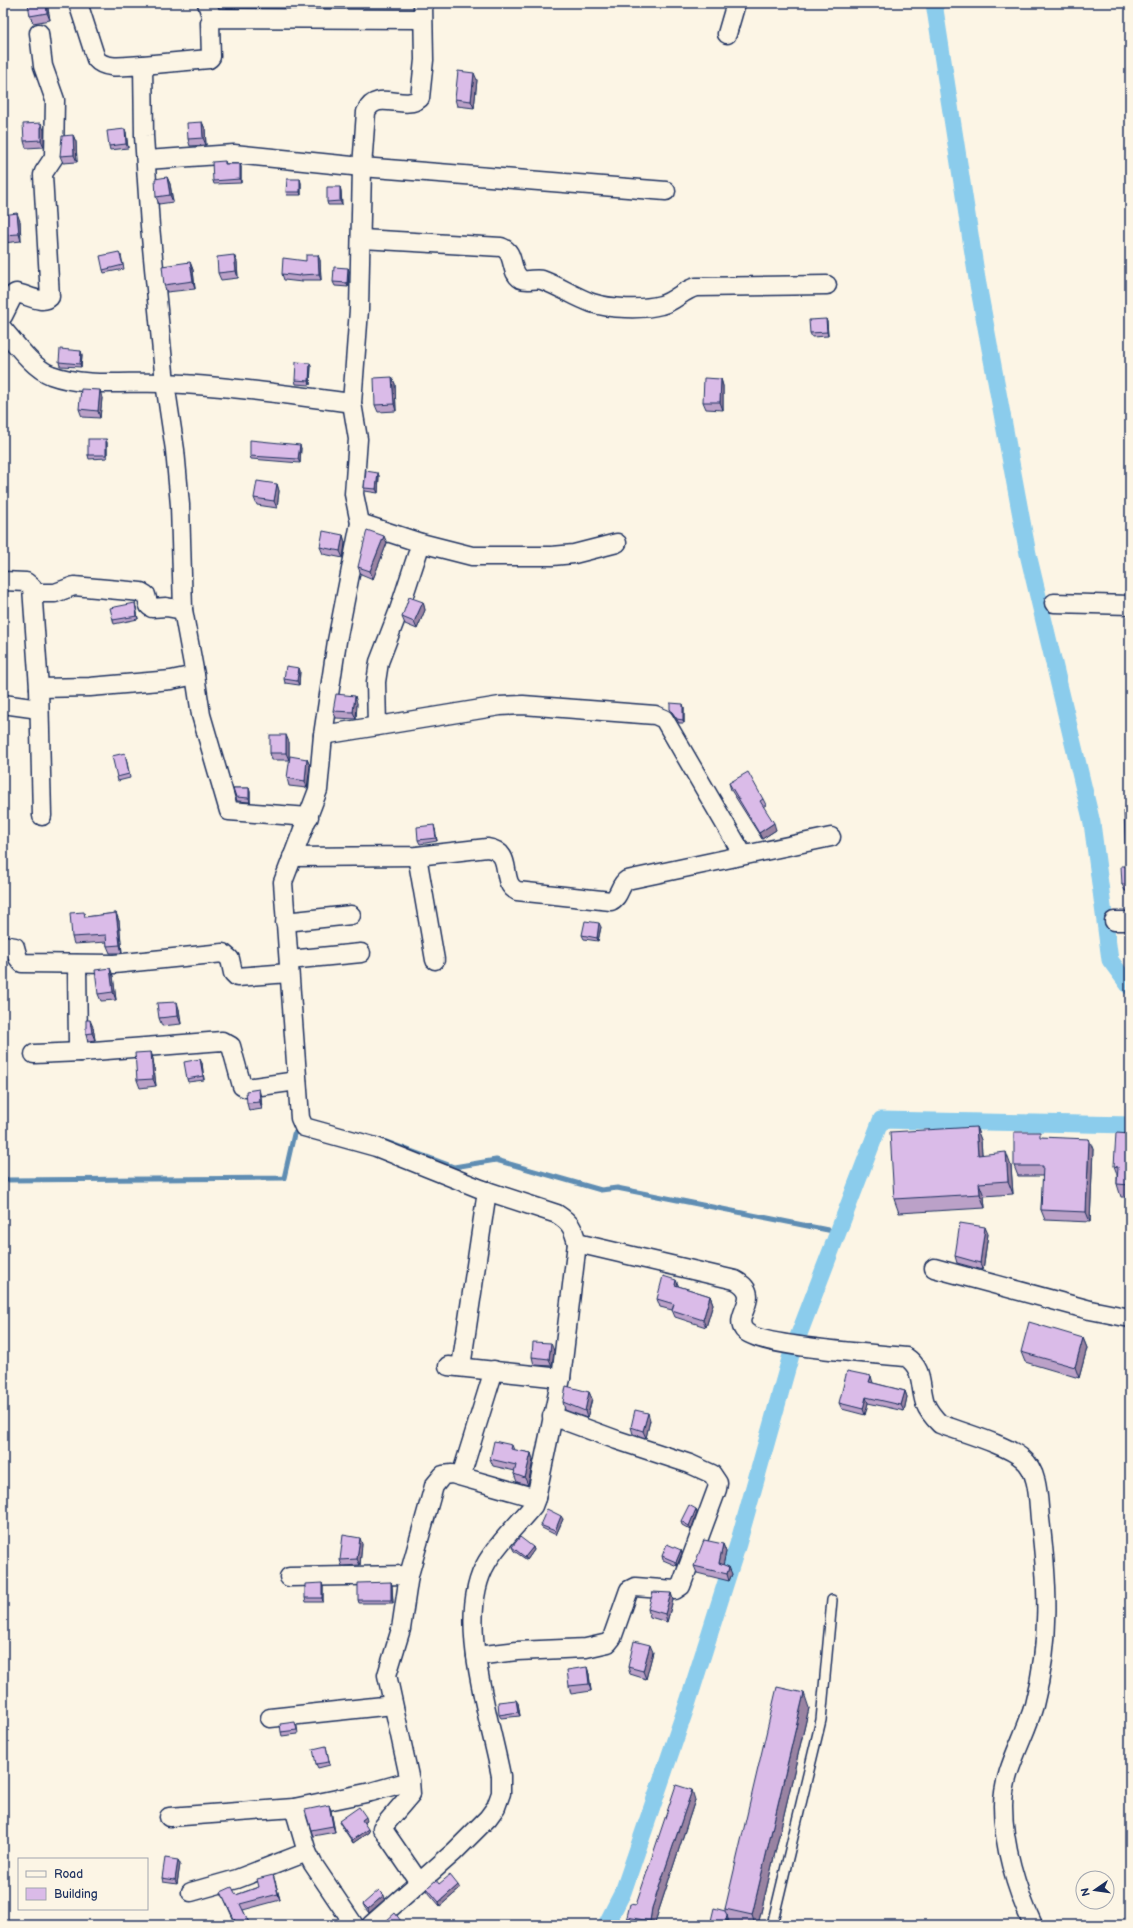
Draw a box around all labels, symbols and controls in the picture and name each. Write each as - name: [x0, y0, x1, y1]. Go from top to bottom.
- legend: [18, 1858, 148, 1910]
- text: Road: [54, 1867, 83, 1882]
- north arrow: [1075, 1870, 1115, 1910]
- text: Building: [54, 1887, 98, 1902]
- text: N: [1078, 1887, 1093, 1898]

